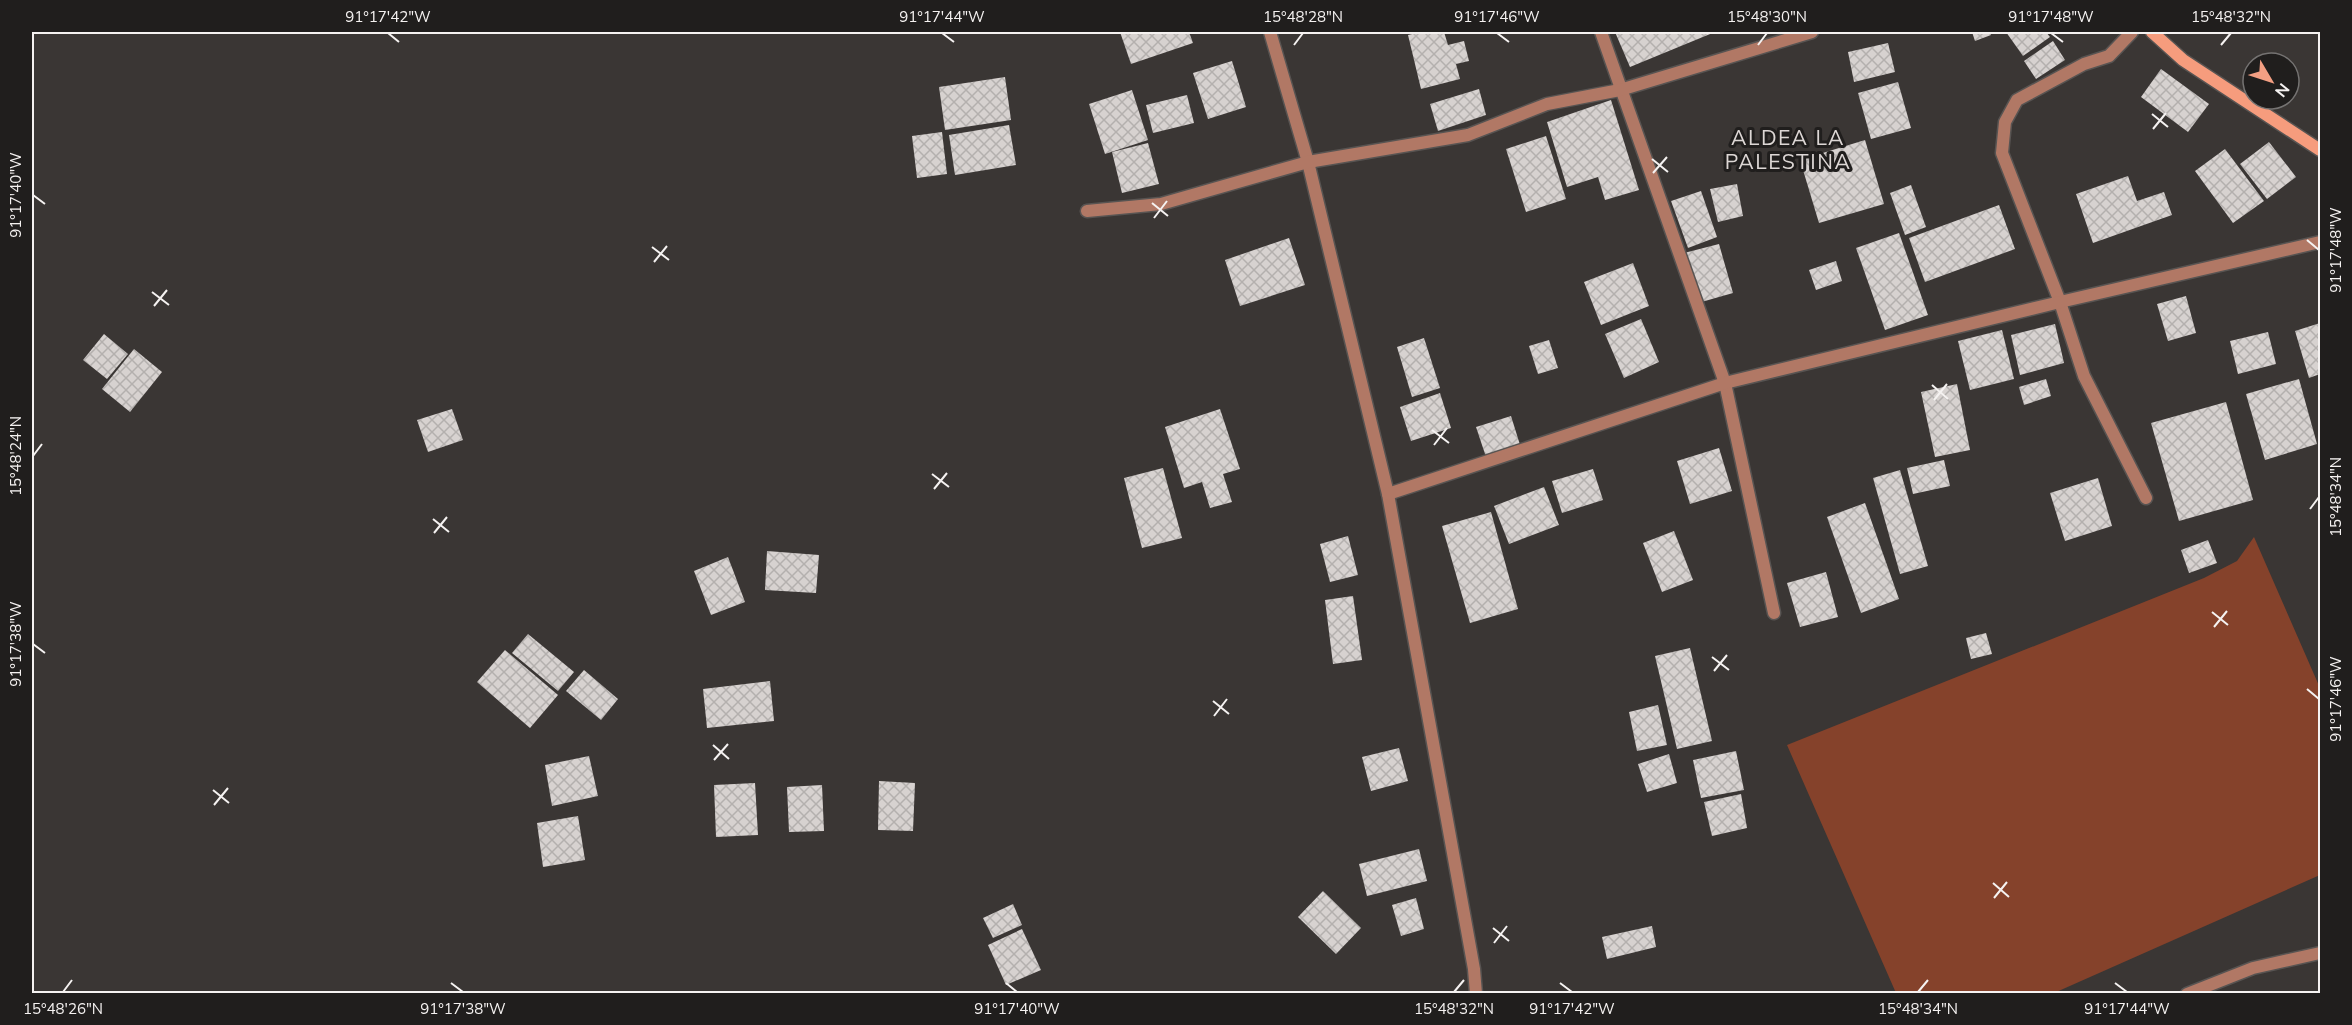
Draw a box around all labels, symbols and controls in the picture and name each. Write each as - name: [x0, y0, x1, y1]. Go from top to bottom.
- text: 91°17'42"W: [345, 7, 431, 26]
- text: 91°17'44"W: [899, 7, 985, 26]
- text: 15°48'28"N: [1263, 7, 1343, 26]
- text: 91°17'46"W: [1454, 7, 1540, 26]
- text: 15°48'30"N: [1727, 7, 1807, 26]
- text: 91°17'48"W: [2008, 7, 2094, 26]
- text: 15°48'32"N: [2191, 7, 2271, 26]
- north arrow: [2241, 51, 2301, 111]
- text: N: [2271, 79, 2294, 101]
- district label: ALDEA LA PALESTINA: [1725, 124, 1851, 174]
- text: 91°17'40"W: [6, 152, 25, 238]
- text: 91°17'48"W: [2326, 207, 2345, 293]
- text: 15°48'24"N: [6, 416, 25, 496]
- text: 15°48'34"N: [2326, 457, 2345, 537]
- text: 91°17'38"W: [6, 601, 25, 687]
- text: 91°17'46"W: [2326, 656, 2345, 742]
- text: 15°48'26"N: [23, 999, 103, 1018]
- text: 91°17'38"W: [420, 999, 506, 1018]
- text: 91°17'40"W: [974, 999, 1060, 1018]
- text: 15°48'32"N: [1414, 999, 1494, 1018]
- text: 91°17'42"W: [1529, 999, 1615, 1018]
- text: 15°48'34"N: [1878, 999, 1958, 1018]
- text: 91°17'44"W: [2084, 999, 2170, 1018]

